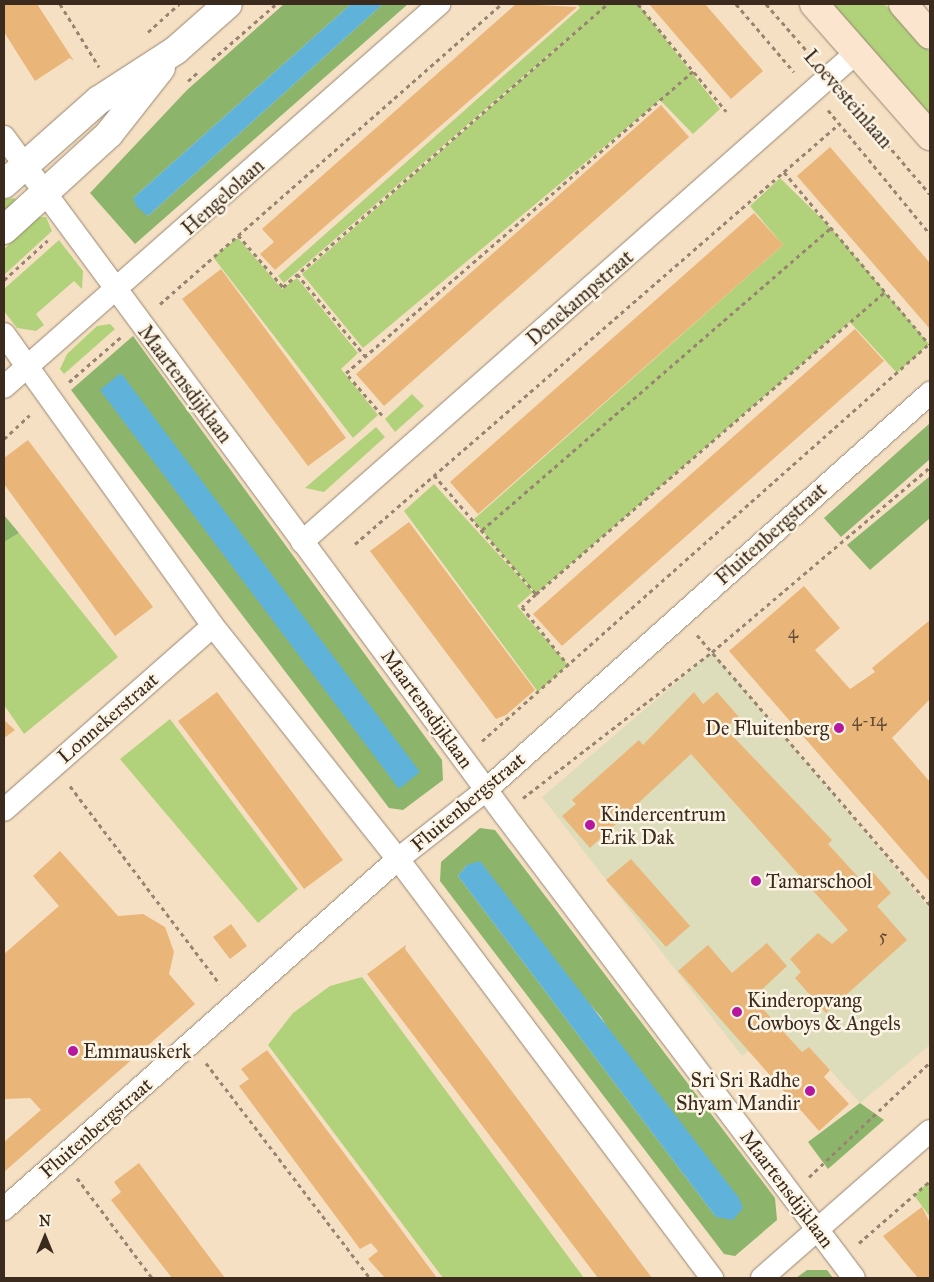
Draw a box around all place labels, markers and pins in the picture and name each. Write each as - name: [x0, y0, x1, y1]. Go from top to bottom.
- place label: De Fluitenberg: [705, 716, 829, 740]
- marker: De Fluitenberg: [833, 722, 845, 734]
- place label: Kindercentrum Erik Dak: [600, 802, 726, 849]
- marker: Kindercentrum Erik Dak: [584, 819, 596, 831]
- place label: Tamarschool: [766, 869, 872, 893]
- marker: Tamarschool: [750, 875, 762, 887]
- place label: Kinderopvang Cowboys & Angels: [747, 988, 901, 1035]
- marker: Kinderopvang Cowboys & Angels: [731, 1006, 743, 1018]
- place label: Emmauskerk: [83, 1039, 191, 1063]
- marker: Emmauskerk: [67, 1045, 79, 1057]
- place label: Sri Sri Radhe Shyam Mandir: [676, 1068, 800, 1115]
- marker: Sri Sri Radhe Shyam Mandir: [804, 1085, 816, 1097]

